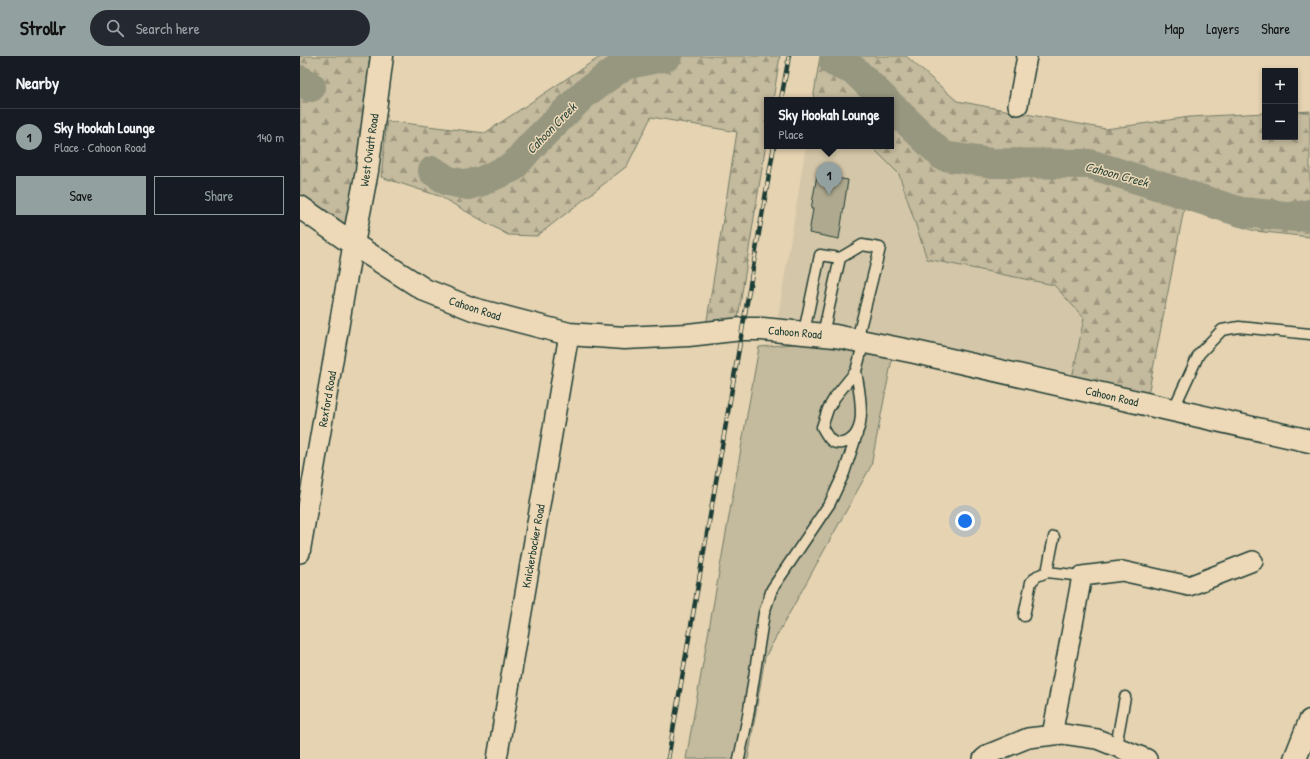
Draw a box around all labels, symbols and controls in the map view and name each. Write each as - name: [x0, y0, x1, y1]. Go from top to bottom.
- search box: [90, 10, 370, 46]
- text: Strollr: [20, 15, 66, 41]
- icon: search: [104, 17, 126, 39]
- text: Search here: [136, 18, 200, 39]
- text: Map: [1164, 19, 1184, 38]
- text: Layers: [1206, 19, 1239, 38]
- text: Share: [1261, 19, 1290, 38]
- map controls: [1262, 68, 1298, 140]
- button: +: [1262, 68, 1298, 104]
- text: Nearby: [16, 71, 59, 94]
- water label: Cahoon Creek: [522, 97, 581, 158]
- popup: [764, 97, 894, 149]
- text: Sky Hookah Lounge: [779, 104, 879, 125]
- button: −: [1262, 104, 1298, 140]
- street label: West Oviatt Road: [355, 112, 383, 187]
- text: Sky Hookah Lounge: [54, 117, 155, 138]
- text: Place: [779, 125, 804, 143]
- text: 1: [27, 128, 31, 146]
- text: 140 m: [257, 128, 284, 146]
- text: Place · Cahoon Road: [54, 138, 146, 156]
- water label: Cahoon Creek: [1083, 157, 1152, 192]
- pin: 1: [816, 162, 842, 195]
- button: Save: [16, 176, 146, 215]
- button: Share: [154, 176, 284, 215]
- street label: Cahoon Road: [447, 292, 504, 324]
- street label: Cahoon Road: [767, 321, 823, 343]
- street label: Rexford Road: [314, 369, 340, 428]
- street label: Cahoon Road: [1084, 382, 1140, 410]
- street label: Knickerbocker Road: [517, 503, 549, 589]
- your location: [955, 511, 975, 531]

